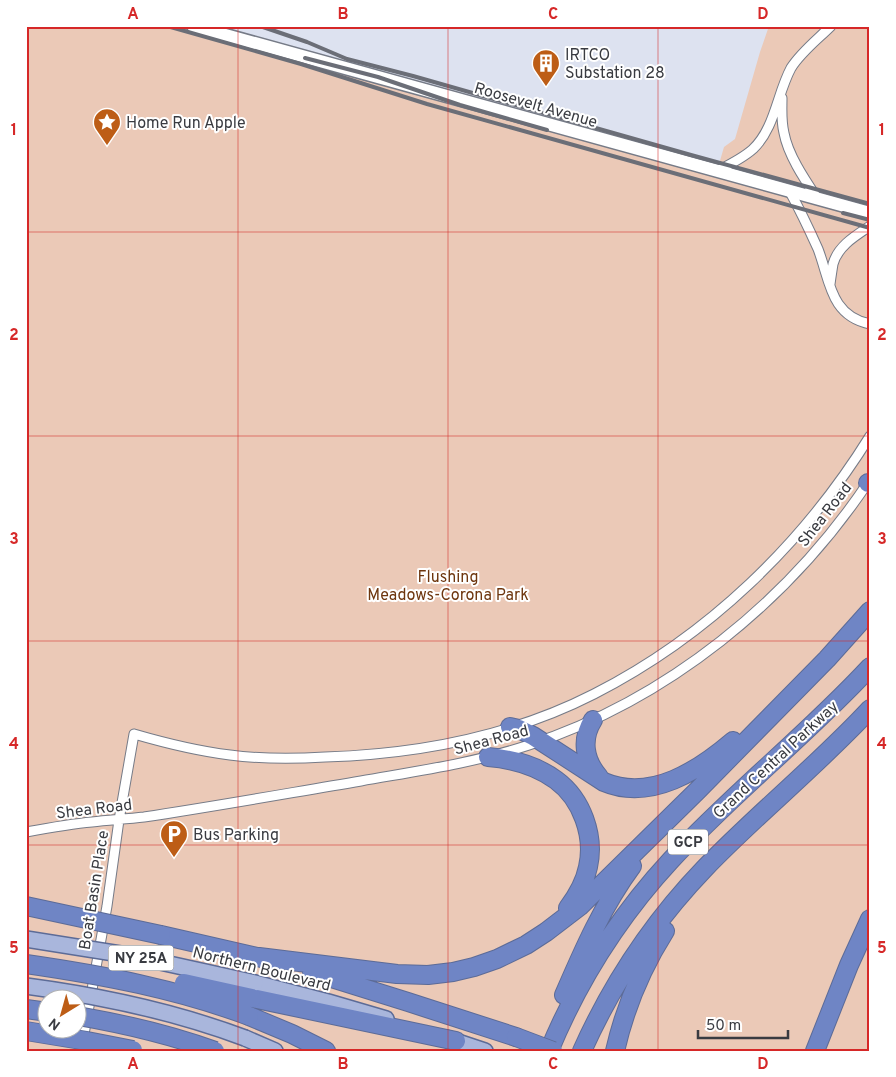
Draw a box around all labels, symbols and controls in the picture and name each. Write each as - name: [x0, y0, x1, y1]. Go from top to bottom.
- text: A: [127, 5, 139, 25]
- text: B: [337, 5, 349, 25]
- text: C: [548, 5, 558, 25]
- text: D: [757, 5, 769, 25]
- place label: IRTCO Substation 28: [565, 46, 665, 84]
- building icon: IRTCO Substation 28: [531, 48, 561, 87]
- street label: Roosevelt Avenue: [471, 79, 599, 133]
- place icon: Home Run Apple: [92, 107, 122, 146]
- place label: Home Run Apple: [126, 114, 246, 134]
- text: 1: [11, 121, 17, 141]
- text: 1: [879, 121, 885, 141]
- text: 2: [9, 326, 19, 346]
- text: 2: [877, 326, 887, 346]
- street label: Shea Road: [794, 479, 857, 552]
- text: 3: [9, 530, 19, 550]
- text: 3: [877, 530, 887, 550]
- park label: Flushing Meadows-Corona Park: [367, 568, 529, 606]
- street label: Grand Central Parkway: [710, 697, 843, 824]
- street label: Shea Road: [452, 721, 531, 761]
- text: 4: [9, 735, 19, 755]
- text: 4: [877, 735, 887, 755]
- street label: Shea Road: [55, 795, 133, 825]
- parking icon: Bus Parking: [159, 819, 189, 858]
- place label: Bus Parking: [193, 826, 279, 846]
- street label: Boat Basin Place: [76, 829, 114, 952]
- road number: GCP: [668, 830, 708, 854]
- text: 5: [9, 939, 19, 959]
- text: 5: [877, 939, 887, 959]
- street label: Northern Boulevard: [190, 943, 333, 997]
- road number: NY 25A: [108, 946, 174, 970]
- north arrow: [38, 990, 88, 1040]
- scale bar: [698, 1007, 788, 1039]
- text: N: [46, 1013, 64, 1033]
- text: 50 m: [706, 1017, 741, 1036]
- text: A: [127, 1055, 139, 1075]
- text: B: [337, 1055, 349, 1075]
- text: C: [548, 1055, 558, 1075]
- text: D: [757, 1055, 769, 1075]

